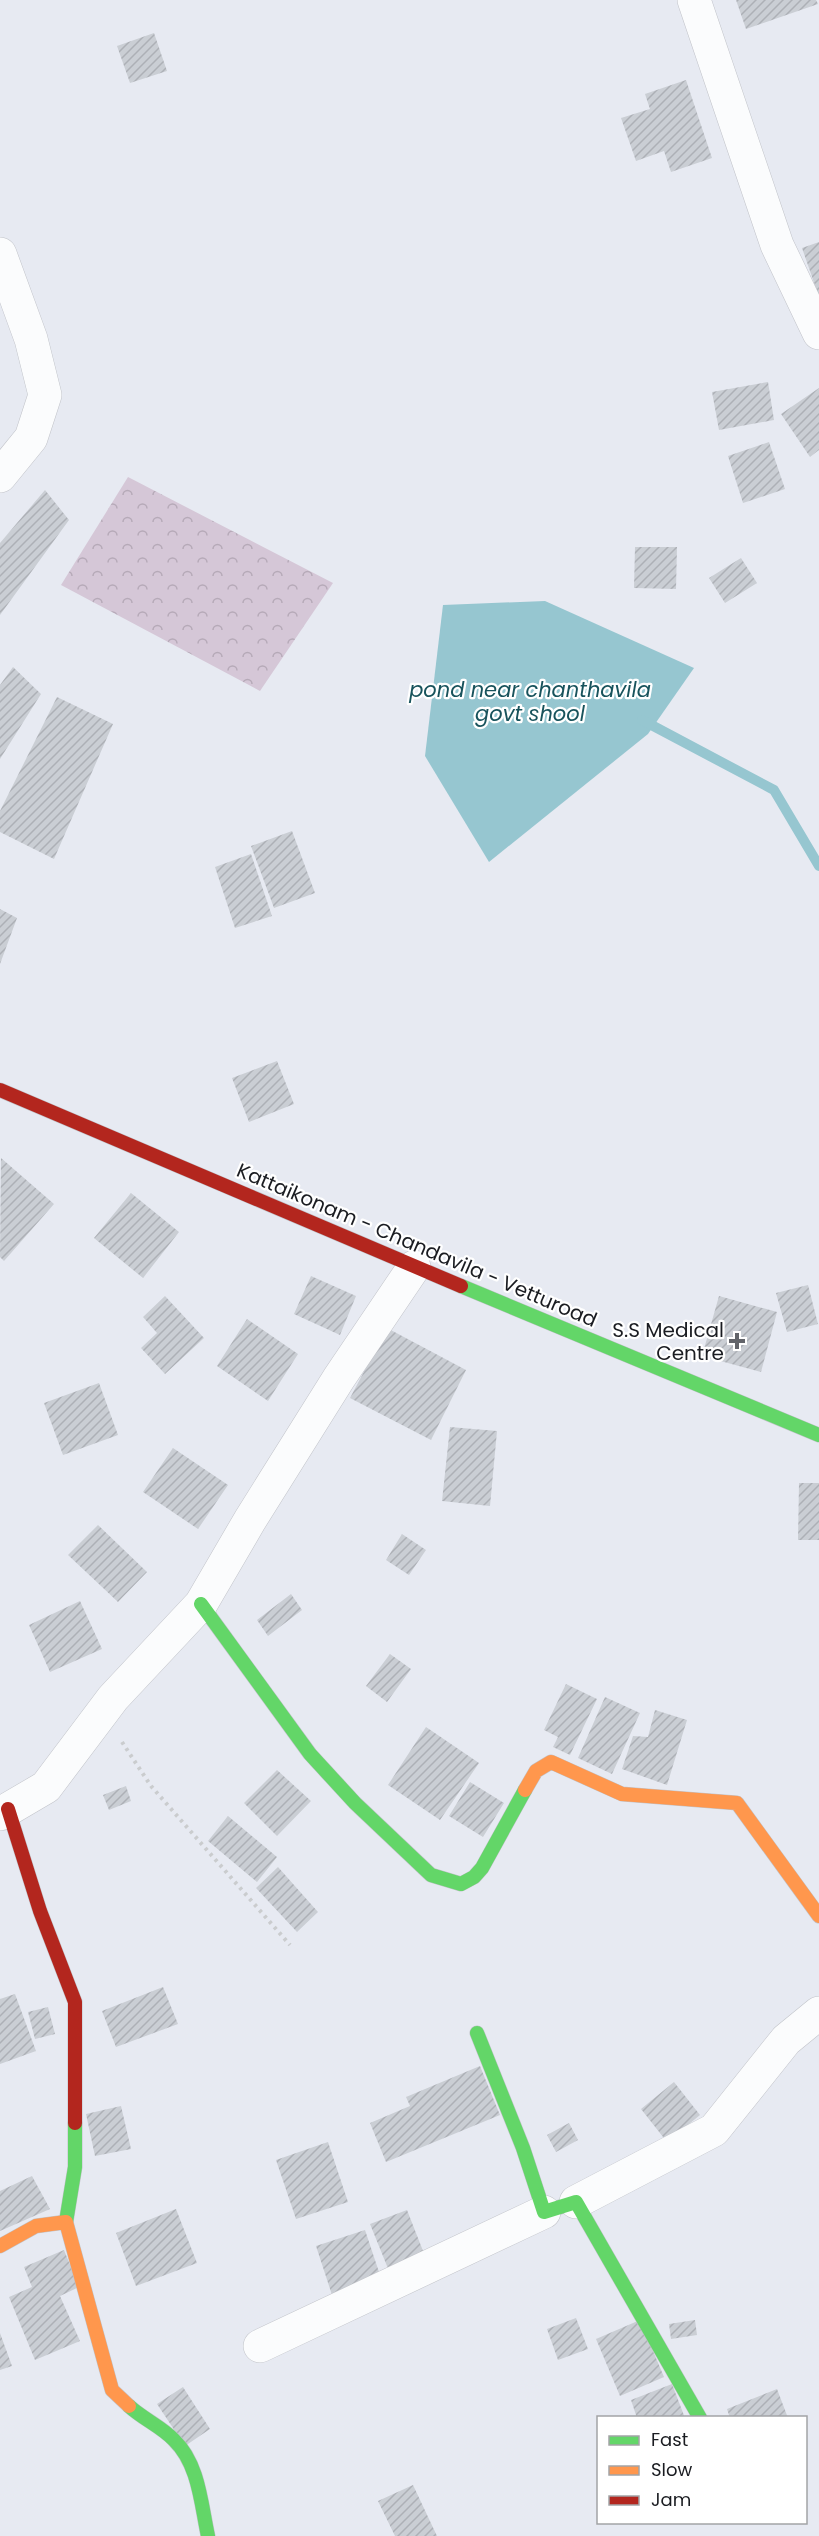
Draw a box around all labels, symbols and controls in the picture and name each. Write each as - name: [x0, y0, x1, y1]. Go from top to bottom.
- water label: pond near chanthavila govt shool: [408, 675, 651, 728]
- street label: Kattaikonam - Chandavila - Vetturoad: [233, 1156, 601, 1334]
- place label: S.S Medical Centre: [612, 1316, 724, 1367]
- marker: S.S Medical Centre: [728, 1332, 746, 1350]
- legend: [597, 2416, 807, 2524]
- text: Fast: [651, 2427, 688, 2452]
- text: Slow: [651, 2457, 693, 2482]
- text: Jam: [651, 2487, 691, 2512]

